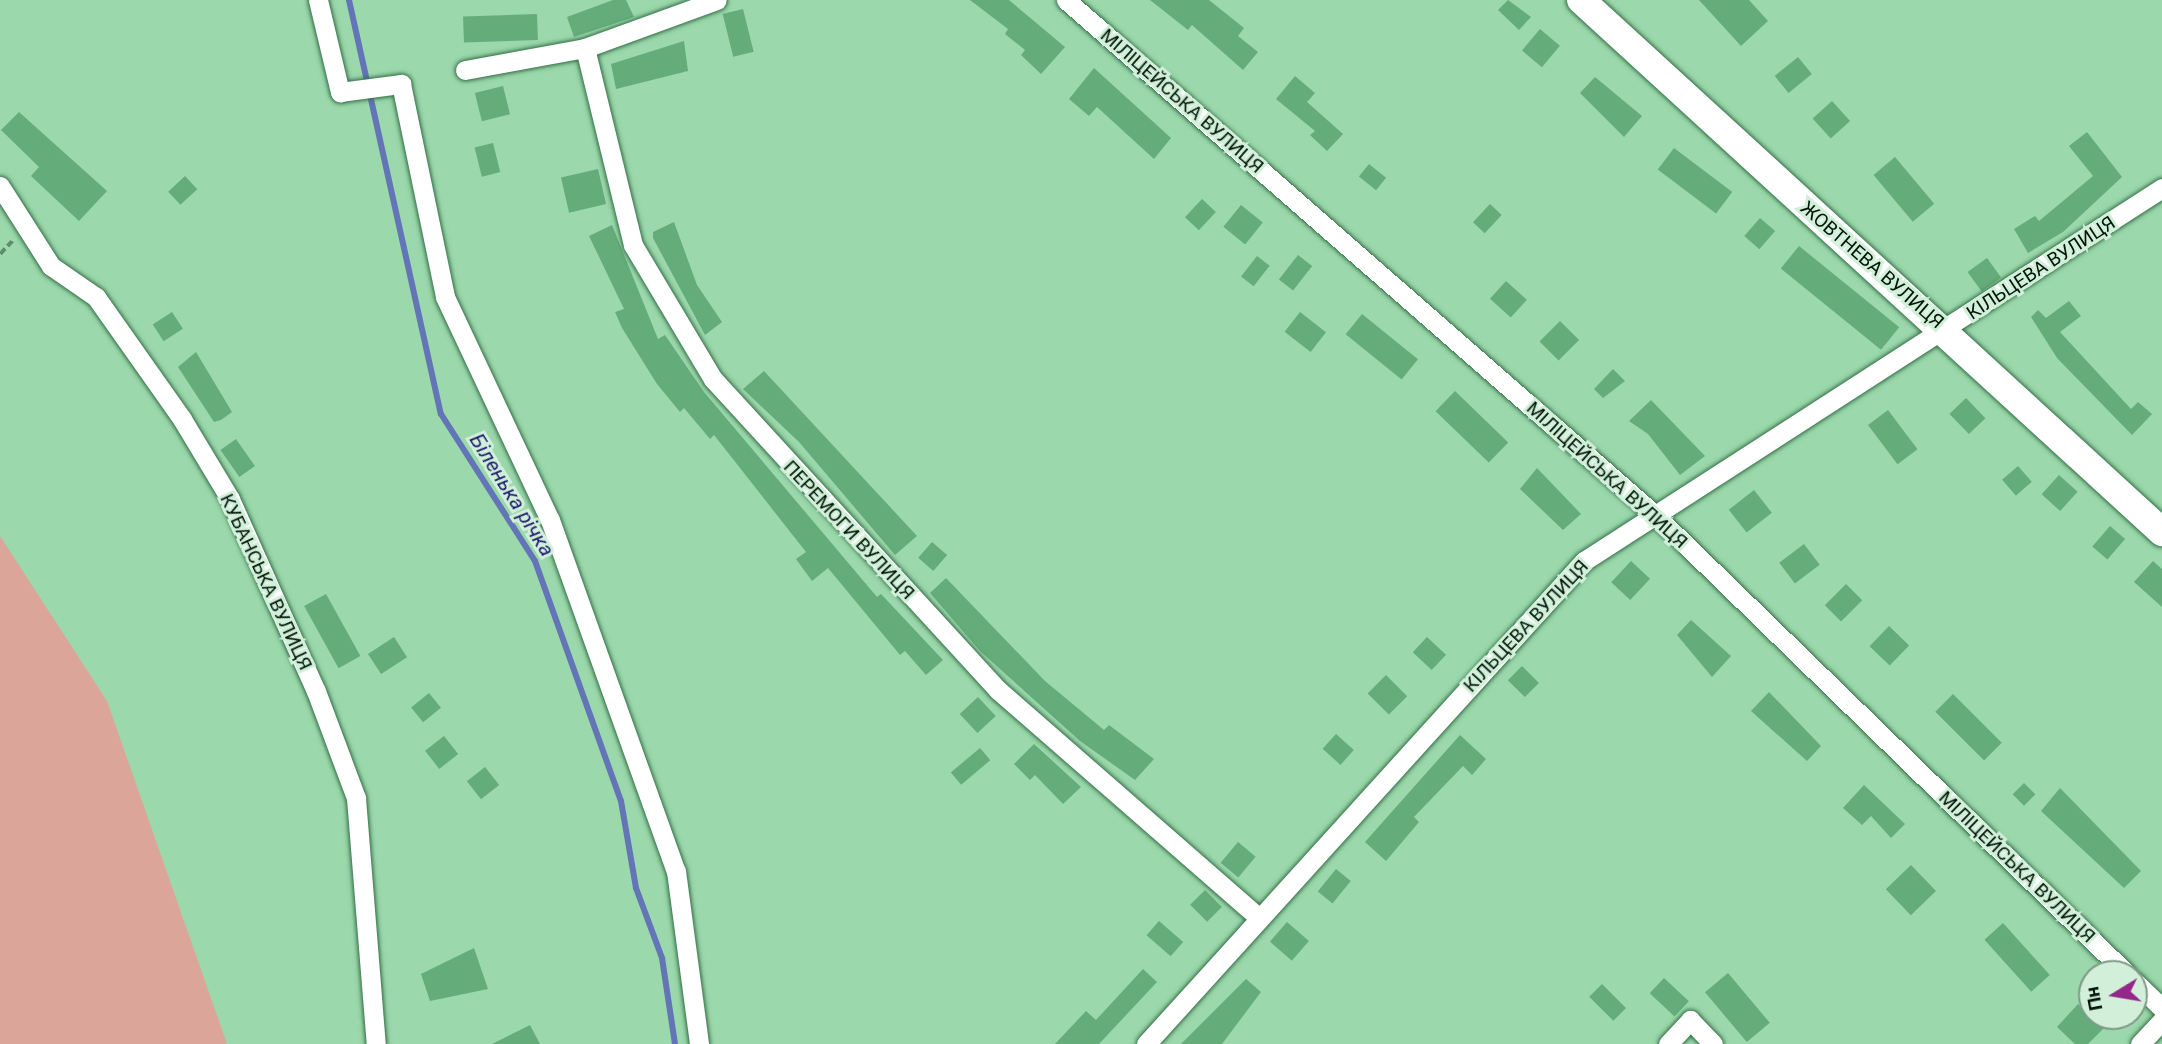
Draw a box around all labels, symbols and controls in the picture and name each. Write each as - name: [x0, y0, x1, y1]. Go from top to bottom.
- street label: МІЛІЦЕЙСЬКА ВУЛИЦЯ: [1096, 24, 1268, 178]
- street label: ЖОВТНЕВА ВУЛИЦЯ: [1796, 197, 1948, 333]
- street label: КІЛЬЦЕВА ВУЛИЦЯ: [1962, 211, 2120, 325]
- street label: МІЛІЦЕЙСЬКА ВУЛИЦЯ: [1522, 397, 1692, 553]
- water label: Біленька річка: [464, 429, 560, 561]
- street label: ПЕРЕМОГИ ВУЛИЦЯ: [779, 456, 919, 604]
- street label: КУБАНСЬКА ВУЛИЦЯ: [215, 490, 317, 674]
- street label: КІЛЬЦЕВА ВУЛИЦЯ: [1459, 555, 1593, 697]
- street label: МІЛІЦЕЙСЬКА ВУЛИЦЯ: [1934, 786, 2100, 948]
- north arrow: [2078, 960, 2148, 1030]
- text: Пн: [2080, 985, 2107, 1013]

